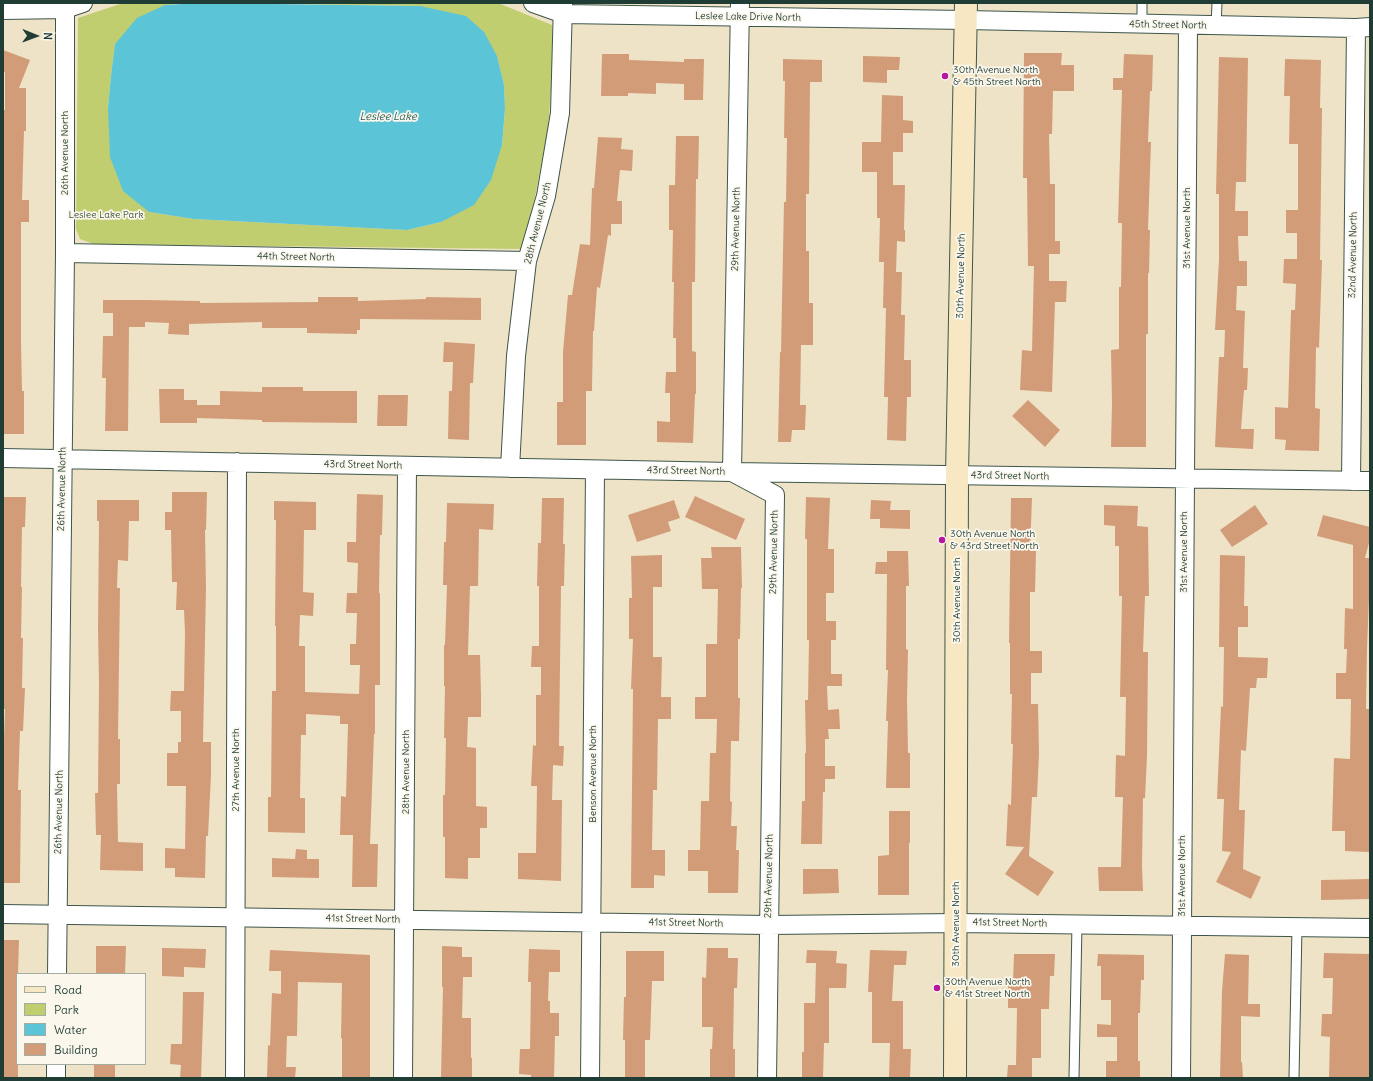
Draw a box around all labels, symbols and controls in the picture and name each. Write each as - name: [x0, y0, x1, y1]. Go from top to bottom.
- street label: Leslee Lake Drive North: [695, 10, 801, 24]
- north arrow: [16, 16, 56, 56]
- street label: 45th Street North: [1129, 18, 1207, 32]
- text: N: [41, 32, 55, 40]
- place label: 30th Avenue North & 45th Street North: [953, 64, 1041, 88]
- marker: 30th Avenue North & 45th Street North: [940, 71, 950, 81]
- water label: Leslee Lake: [359, 110, 417, 124]
- street label: 26th Avenue North: [59, 111, 71, 195]
- street label: 28th Avenue North: [522, 181, 554, 265]
- street label: 29th Avenue North: [729, 187, 743, 271]
- street label: 31st Avenue North: [1181, 187, 1193, 269]
- park label: Leslee Lake Park: [69, 209, 143, 221]
- street label: 32nd Avenue North: [1346, 212, 1360, 298]
- street label: 30th Avenue North: [954, 233, 968, 319]
- street label: 44th Street North: [257, 250, 335, 264]
- street label: 26th Avenue North: [55, 447, 69, 531]
- street label: 43rd Street North: [324, 458, 402, 472]
- street label: 43rd Street North: [647, 464, 725, 478]
- street label: 43rd Street North: [971, 469, 1049, 483]
- street label: 29th Avenue North: [767, 510, 781, 594]
- street label: 31st Avenue North: [1178, 511, 1190, 593]
- place label: 30th Avenue North & 43rd Street North: [950, 528, 1038, 552]
- marker: 30th Avenue North & 43rd Street North: [937, 535, 947, 545]
- street label: 30th Avenue North: [951, 557, 963, 643]
- street label: Benson Avenue North: [587, 725, 599, 823]
- street label: 27th Avenue North: [230, 728, 242, 812]
- street label: 28th Avenue North: [400, 730, 412, 814]
- street label: 26th Avenue North: [52, 770, 66, 854]
- street label: 29th Avenue North: [762, 834, 776, 918]
- street label: 31st Avenue North: [1176, 835, 1188, 917]
- street label: 30th Avenue North: [950, 881, 962, 967]
- street label: 41st Street North: [326, 912, 400, 926]
- street label: 41st Street North: [649, 916, 723, 930]
- street label: 41st Street North: [973, 916, 1047, 930]
- legend: [16, 973, 146, 1065]
- place label: 30th Avenue North & 41st Street North: [945, 976, 1030, 1000]
- text: Road: [54, 982, 82, 997]
- marker: 30th Avenue North & 41st Street North: [932, 983, 942, 993]
- text: Park: [54, 1002, 79, 1017]
- text: Water: [54, 1022, 87, 1037]
- text: Building: [54, 1042, 98, 1057]

